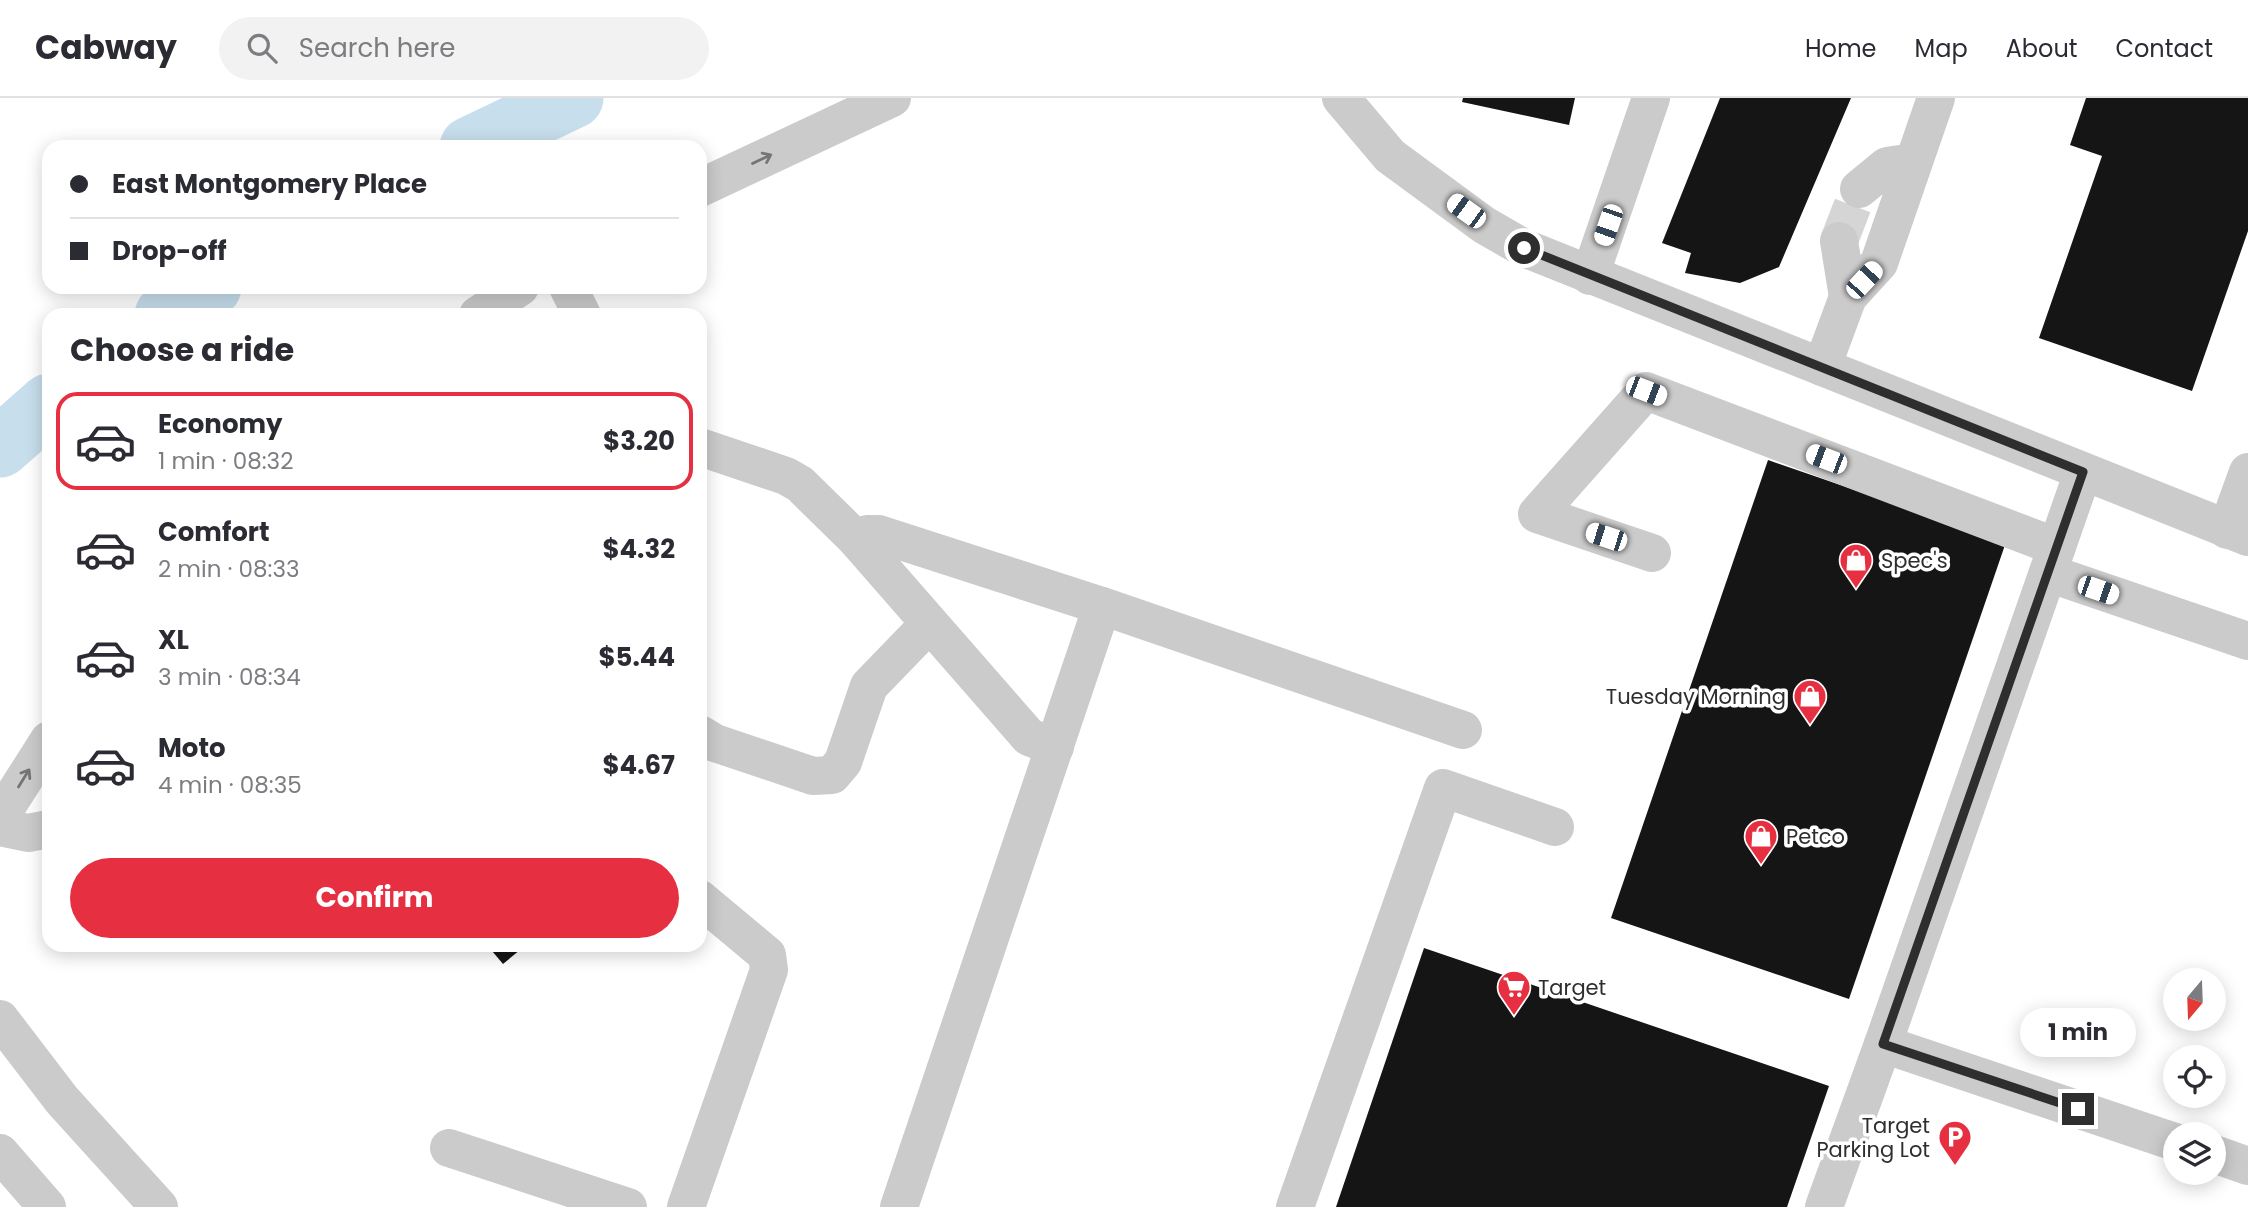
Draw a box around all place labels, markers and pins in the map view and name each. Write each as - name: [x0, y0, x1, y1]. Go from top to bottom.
- shop icon: Spec's: [1837, 541, 1875, 590]
- place label: Spec's: [1881, 546, 1948, 575]
- shop icon: Tuesday Morning: [1791, 677, 1829, 726]
- place label: Tuesday Morning: [1606, 682, 1786, 711]
- shop icon: Petco: [1742, 817, 1780, 866]
- place label: Petco: [1786, 822, 1845, 851]
- supermarket icon: Target: [1495, 968, 1533, 1017]
- place label: Target: [1538, 973, 1606, 1002]
- place label: Target Parking Lot: [1816, 1111, 1930, 1164]
- parking icon: Target Parking Lot: [1936, 1118, 1974, 1167]

